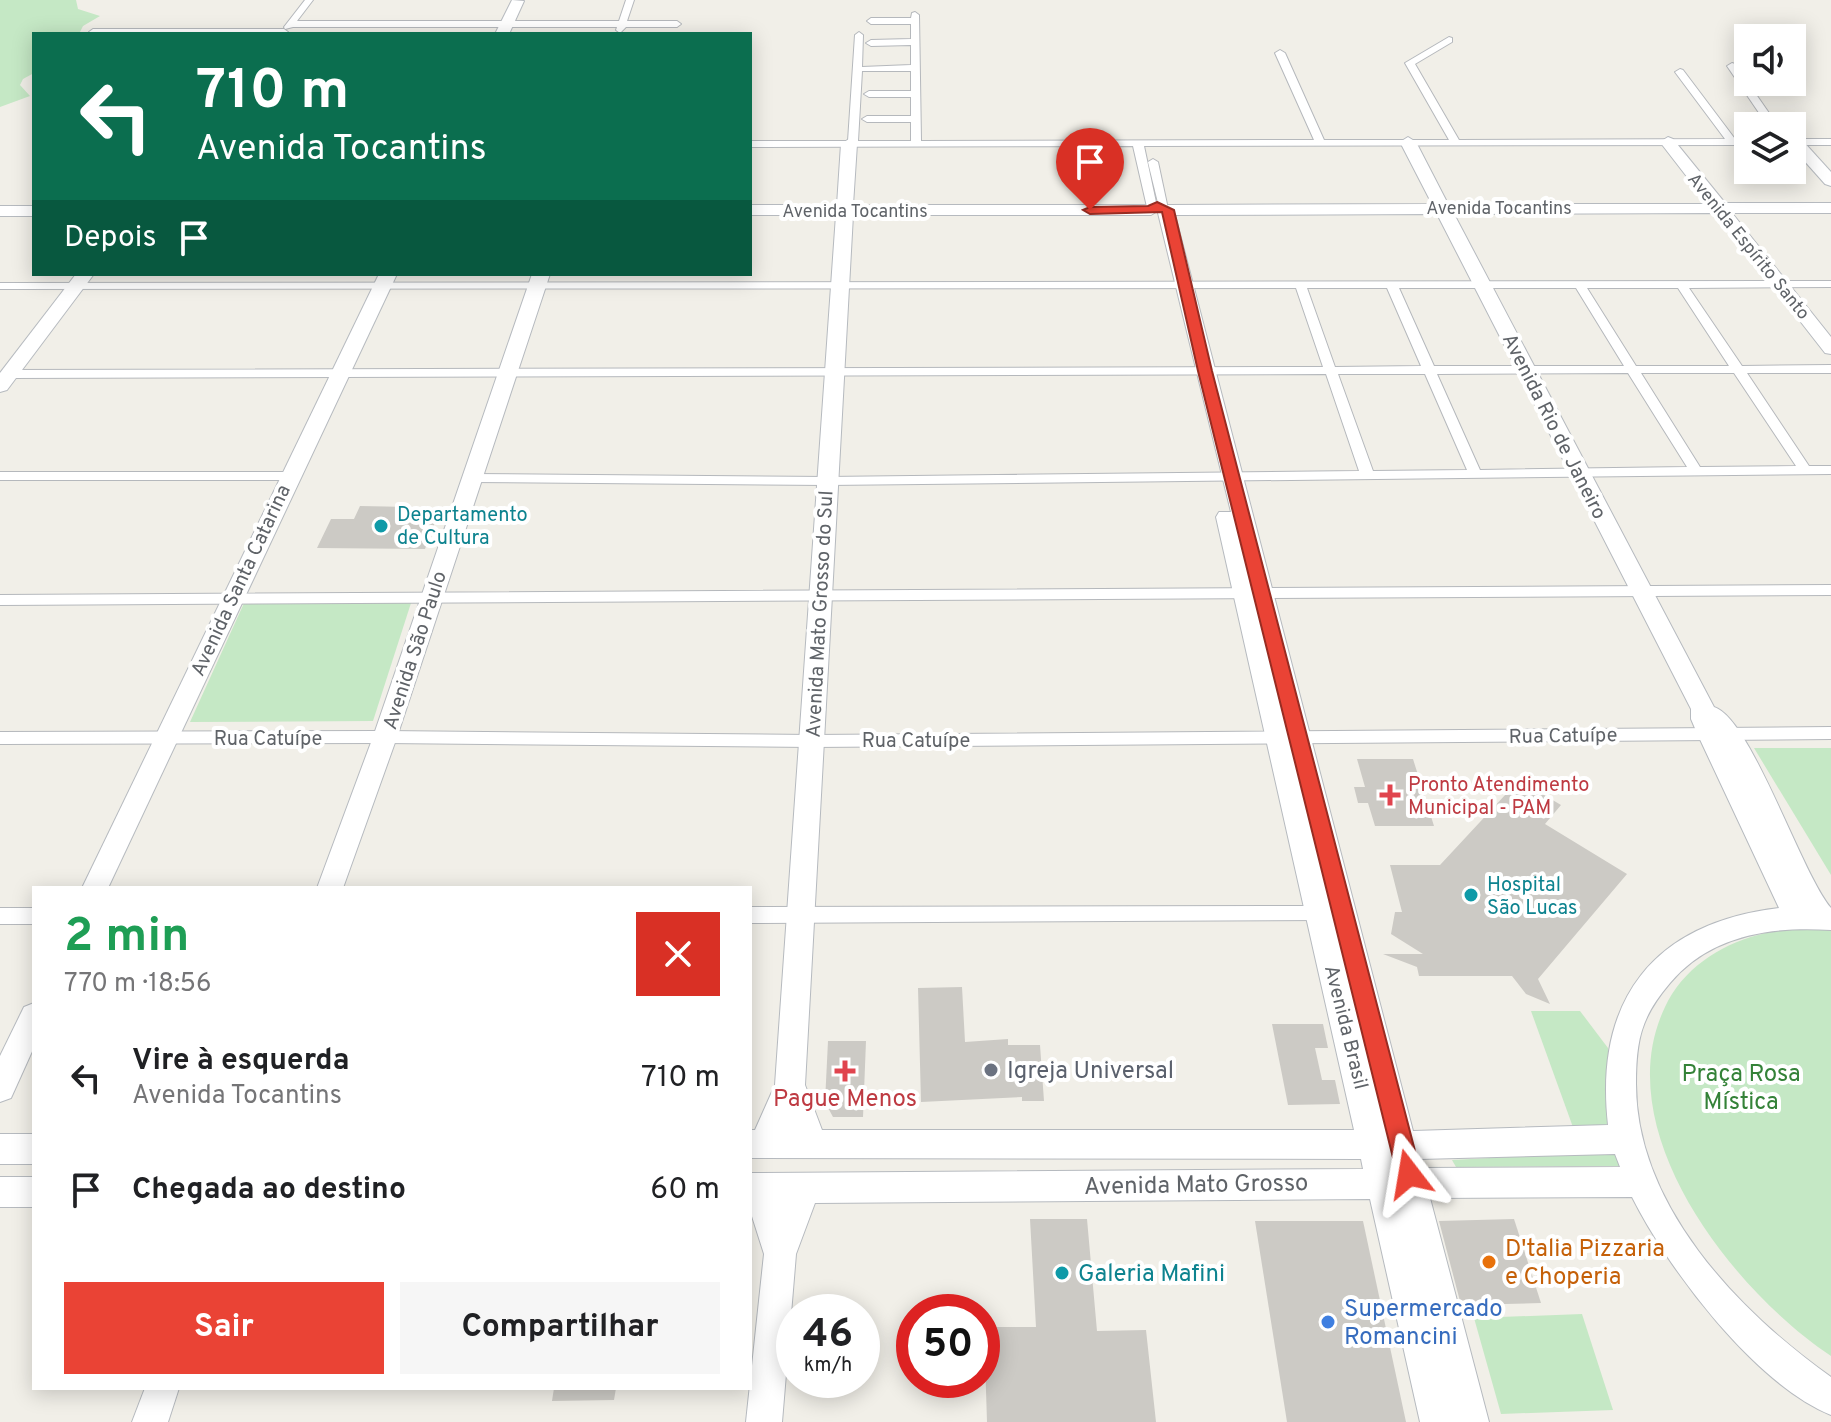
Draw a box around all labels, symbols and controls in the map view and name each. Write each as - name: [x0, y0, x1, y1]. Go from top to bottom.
- map controls: [1734, 24, 1806, 184]
- button: sound: [1734, 24, 1806, 96]
- text: 710 m: [196, 58, 349, 128]
- icon: left: [64, 64, 168, 168]
- button: layers: [1734, 112, 1806, 184]
- text: Avenida Tocantins: [196, 127, 487, 173]
- pin: [1056, 128, 1124, 210]
- icon: arrive: [1068, 140, 1112, 184]
- street label: Avenida Espírito Santo: [1682, 169, 1814, 325]
- street label: Avenida Tocantins: [1426, 198, 1572, 221]
- street label: Avenida Tocantins: [782, 201, 928, 224]
- icon: arrive: [172, 216, 216, 260]
- text: Depois: [64, 220, 156, 257]
- street label: Avenida Rio de Janeiro: [1495, 330, 1611, 524]
- street label: Avenida Santa Catarina: [186, 481, 298, 681]
- street label: Avenida Mato Grosso do Sul: [802, 490, 840, 738]
- place label: Departamento de Cultura: [397, 503, 528, 552]
- marker: Departamento de Cultura: [372, 517, 390, 535]
- street label: Avenida São Paulo: [378, 568, 454, 733]
- street label: Rua Catuípe: [1509, 723, 1618, 751]
- street label: Rua Catuípe: [214, 727, 322, 753]
- street label: Rua Catuípe: [862, 729, 970, 755]
- place label: Pronto Atendimento Municipal - PAM: [1408, 773, 1590, 822]
- marker: Pronto Atendimento Municipal - PAM: [1379, 784, 1401, 806]
- place label: Hospital São Lucas: [1487, 873, 1577, 922]
- marker: Hospital São Lucas: [1462, 886, 1480, 904]
- text: 2 min: [64, 908, 189, 968]
- button: close: [636, 912, 720, 996]
- street label: Avenida Brasil: [1317, 963, 1373, 1092]
- text: 770 m · 18:56: [64, 968, 211, 1001]
- text: Vire à esquerda: [132, 1043, 349, 1080]
- icon: left: [64, 1056, 108, 1100]
- place label: Igreja Universal: [1007, 1057, 1174, 1087]
- text: 710 m: [641, 1060, 720, 1097]
- park label: Praça Rosa Mística: [1681, 1060, 1801, 1118]
- marker: Igreja Universal: [982, 1061, 1000, 1079]
- marker: Pague Menos: [836, 1062, 854, 1080]
- text: Avenida Tocantins: [132, 1080, 342, 1113]
- place label: Pague Menos: [773, 1085, 917, 1115]
- position arrow: [1367, 1132, 1451, 1216]
- icon: arrive: [64, 1168, 108, 1212]
- street label: Avenida Mato Grosso: [1084, 1169, 1309, 1203]
- text: Chegada ao destino: [132, 1172, 406, 1209]
- text: 60 m: [650, 1172, 720, 1209]
- place label: D'talia Pizzaria e Choperia: [1505, 1235, 1665, 1293]
- marker: D'talia Pizzaria e Choperia: [1480, 1253, 1498, 1271]
- place label: Galeria Mafini: [1078, 1260, 1225, 1290]
- marker: Galeria Mafini: [1053, 1264, 1071, 1282]
- button: Sair: [64, 1282, 384, 1374]
- button: Compartilhar: [400, 1282, 720, 1374]
- speed limit sign: 50: [896, 1294, 1000, 1398]
- place label: Supermercado Romancini: [1344, 1295, 1503, 1353]
- text: 46: [803, 1311, 853, 1361]
- marker: Supermercado Romancini: [1319, 1313, 1337, 1331]
- text: km/h: [804, 1353, 852, 1379]

